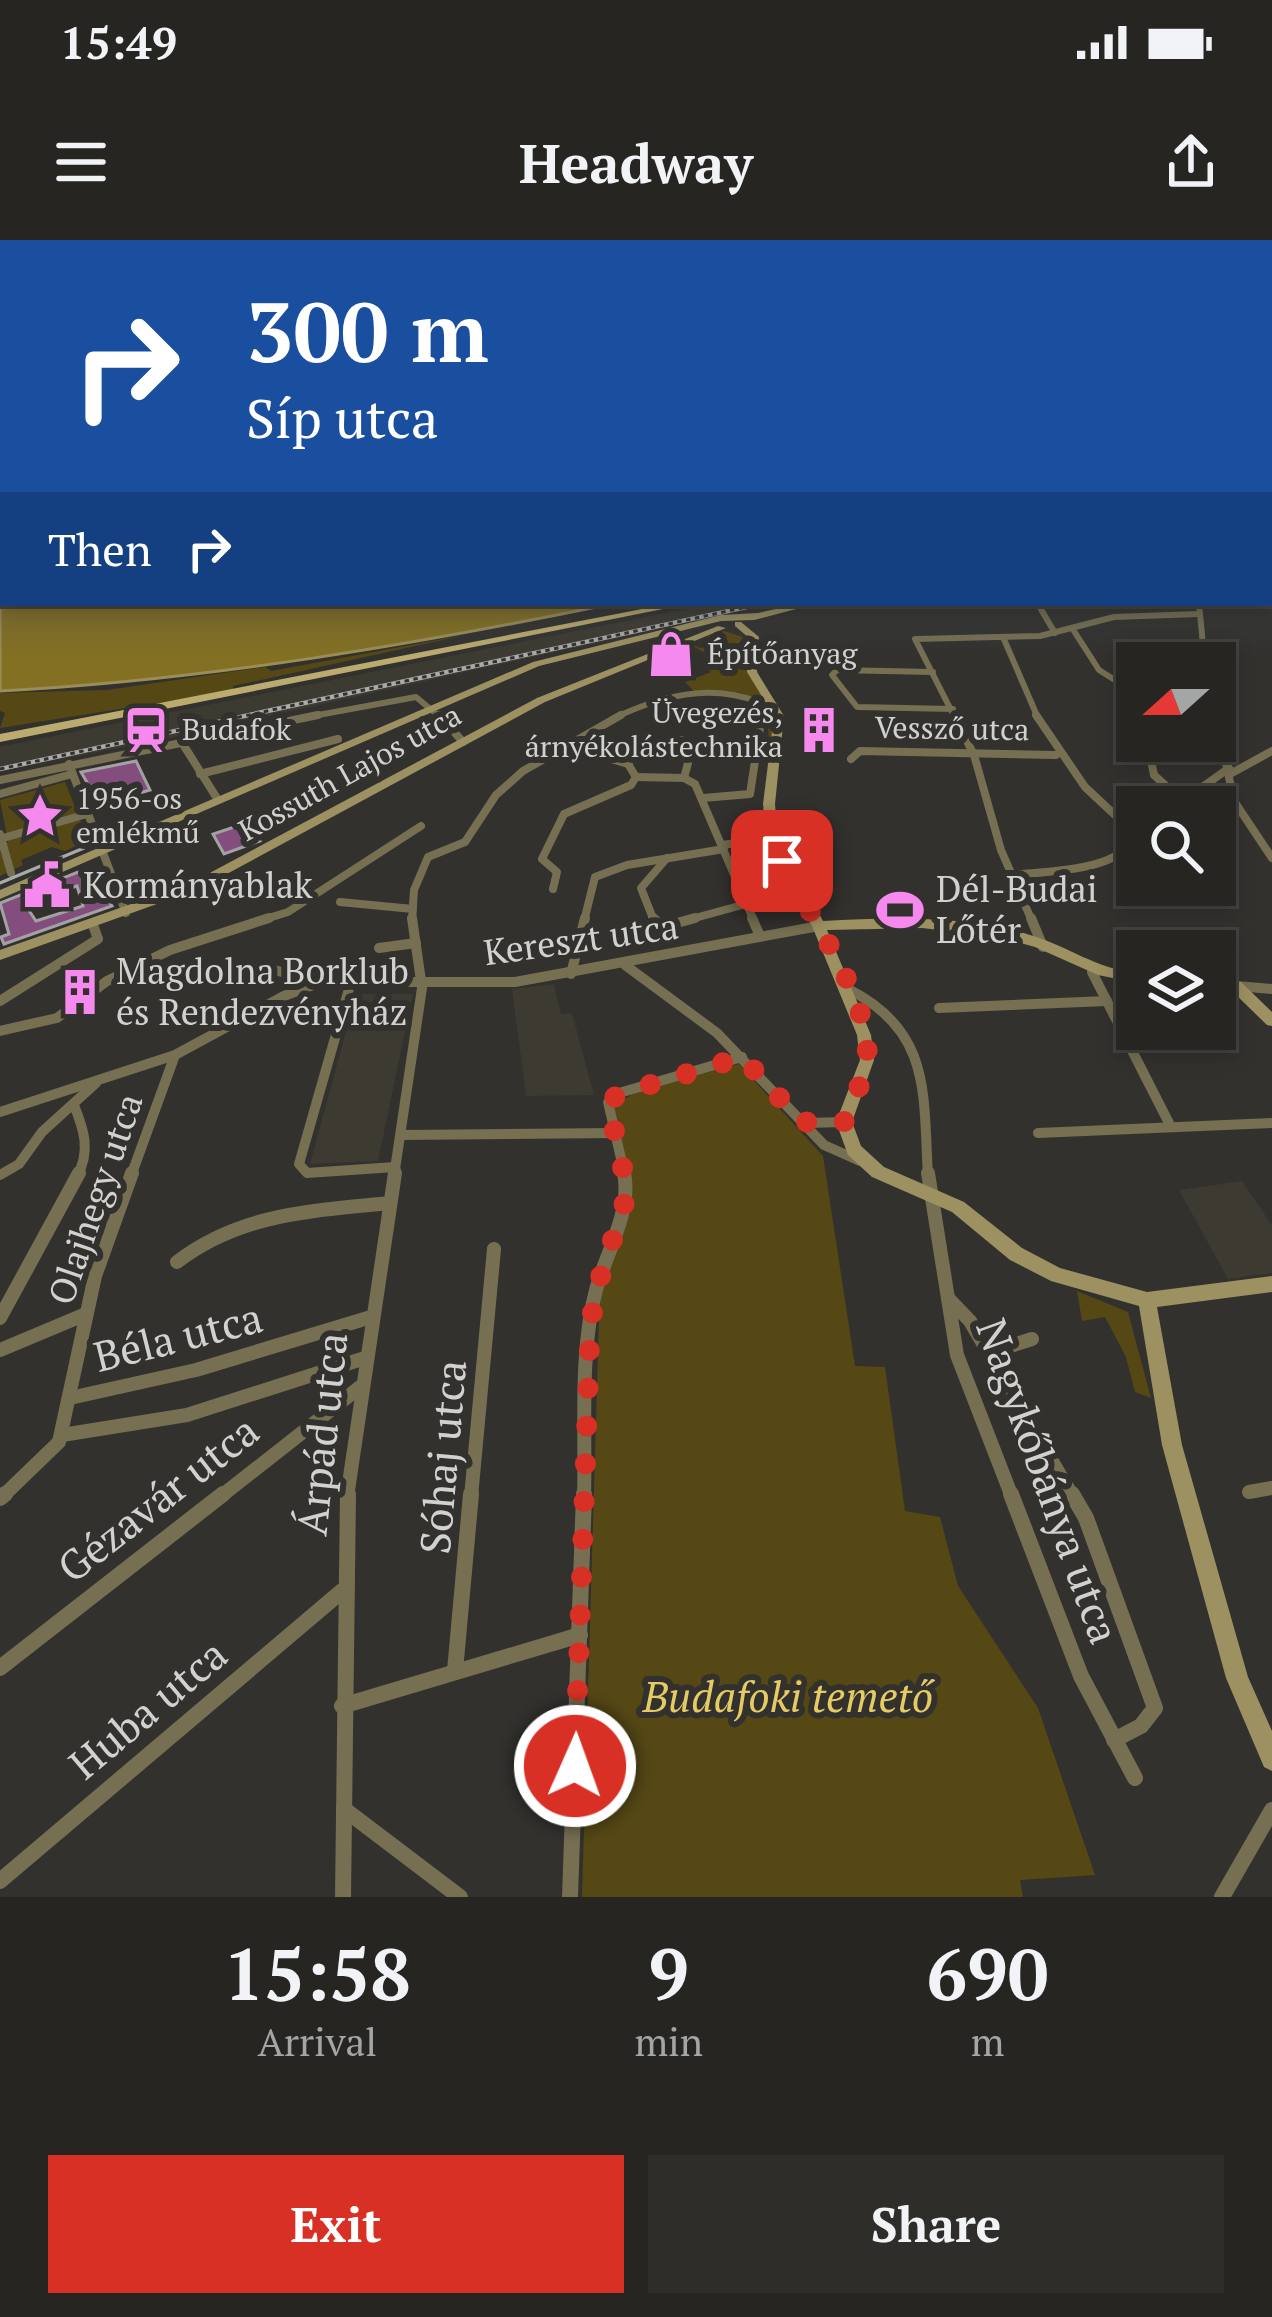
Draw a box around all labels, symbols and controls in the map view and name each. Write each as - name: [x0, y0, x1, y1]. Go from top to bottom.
- text: 15:49: [60, 12, 177, 72]
- text: Headway: [519, 127, 753, 198]
- icon: menu: [48, 129, 114, 195]
- icon: share: [1158, 129, 1224, 195]
- text: 300 m: [246, 275, 489, 386]
- icon: right: [48, 288, 204, 444]
- text: Síp utca: [246, 382, 438, 453]
- icon: right: [176, 516, 242, 582]
- text: Then: [48, 519, 152, 579]
- shop icon: Építőanyag: [646, 629, 696, 679]
- place label: Építőanyag: [707, 633, 858, 673]
- north arrow: [1116, 642, 1236, 762]
- map controls: [1116, 642, 1236, 1050]
- place label: Üvegezés, árnyékolástechnika: [525, 692, 783, 766]
- street label: Kossuth Lajos utca: [231, 694, 468, 850]
- station icon: Budafok: [121, 705, 171, 755]
- building icon: Üvegezés, árnyékolástechnika: [794, 705, 844, 755]
- street label: Vessző utca: [874, 707, 1030, 749]
- place label: Budafok: [182, 709, 292, 749]
- place label: 1956-os emlékmű: [76, 778, 200, 852]
- button: search: [1116, 786, 1236, 906]
- place icon: 1956-os emlékmű: [15, 791, 65, 841]
- pin: [731, 810, 833, 912]
- icon: arrive: [749, 828, 815, 894]
- public building icon: Kormányablak: [22, 860, 72, 910]
- place label: Kormányablak: [83, 861, 313, 908]
- place label: Dél-Budai Lőtér: [936, 865, 1098, 953]
- sports icon: Dél-Budai Lőtér: [875, 885, 925, 935]
- street label: Kereszt utca: [481, 902, 681, 975]
- button: layers: [1116, 930, 1236, 1050]
- place label: Magdolna Borklub és Rendezvényház: [116, 947, 409, 1035]
- building icon: Magdolna Borklub és Rendezvényház: [55, 967, 105, 1017]
- street label: Olajhegy utca: [36, 1087, 153, 1311]
- street label: Béla utca: [88, 1288, 268, 1384]
- street label: Nagykőbánya utca: [964, 1310, 1134, 1651]
- street label: Árpád utca: [283, 1330, 360, 1538]
- street label: Sóhaj utca: [406, 1358, 478, 1556]
- street label: Gézavár utca: [45, 1402, 269, 1594]
- street label: Huba utca: [57, 1626, 238, 1791]
- park label: Budafoki temető: [642, 1668, 936, 1724]
- position arrow: [512, 1703, 638, 1829]
- text: 15:58: [223, 1925, 411, 2021]
- text: 9: [648, 1925, 689, 2021]
- text: 690: [926, 1925, 1048, 2021]
- text: Arrival: [257, 2015, 377, 2067]
- text: min: [634, 2015, 703, 2067]
- text: m: [971, 2015, 1004, 2067]
- button: Exit: [48, 2155, 624, 2293]
- button: Share: [648, 2155, 1224, 2293]

